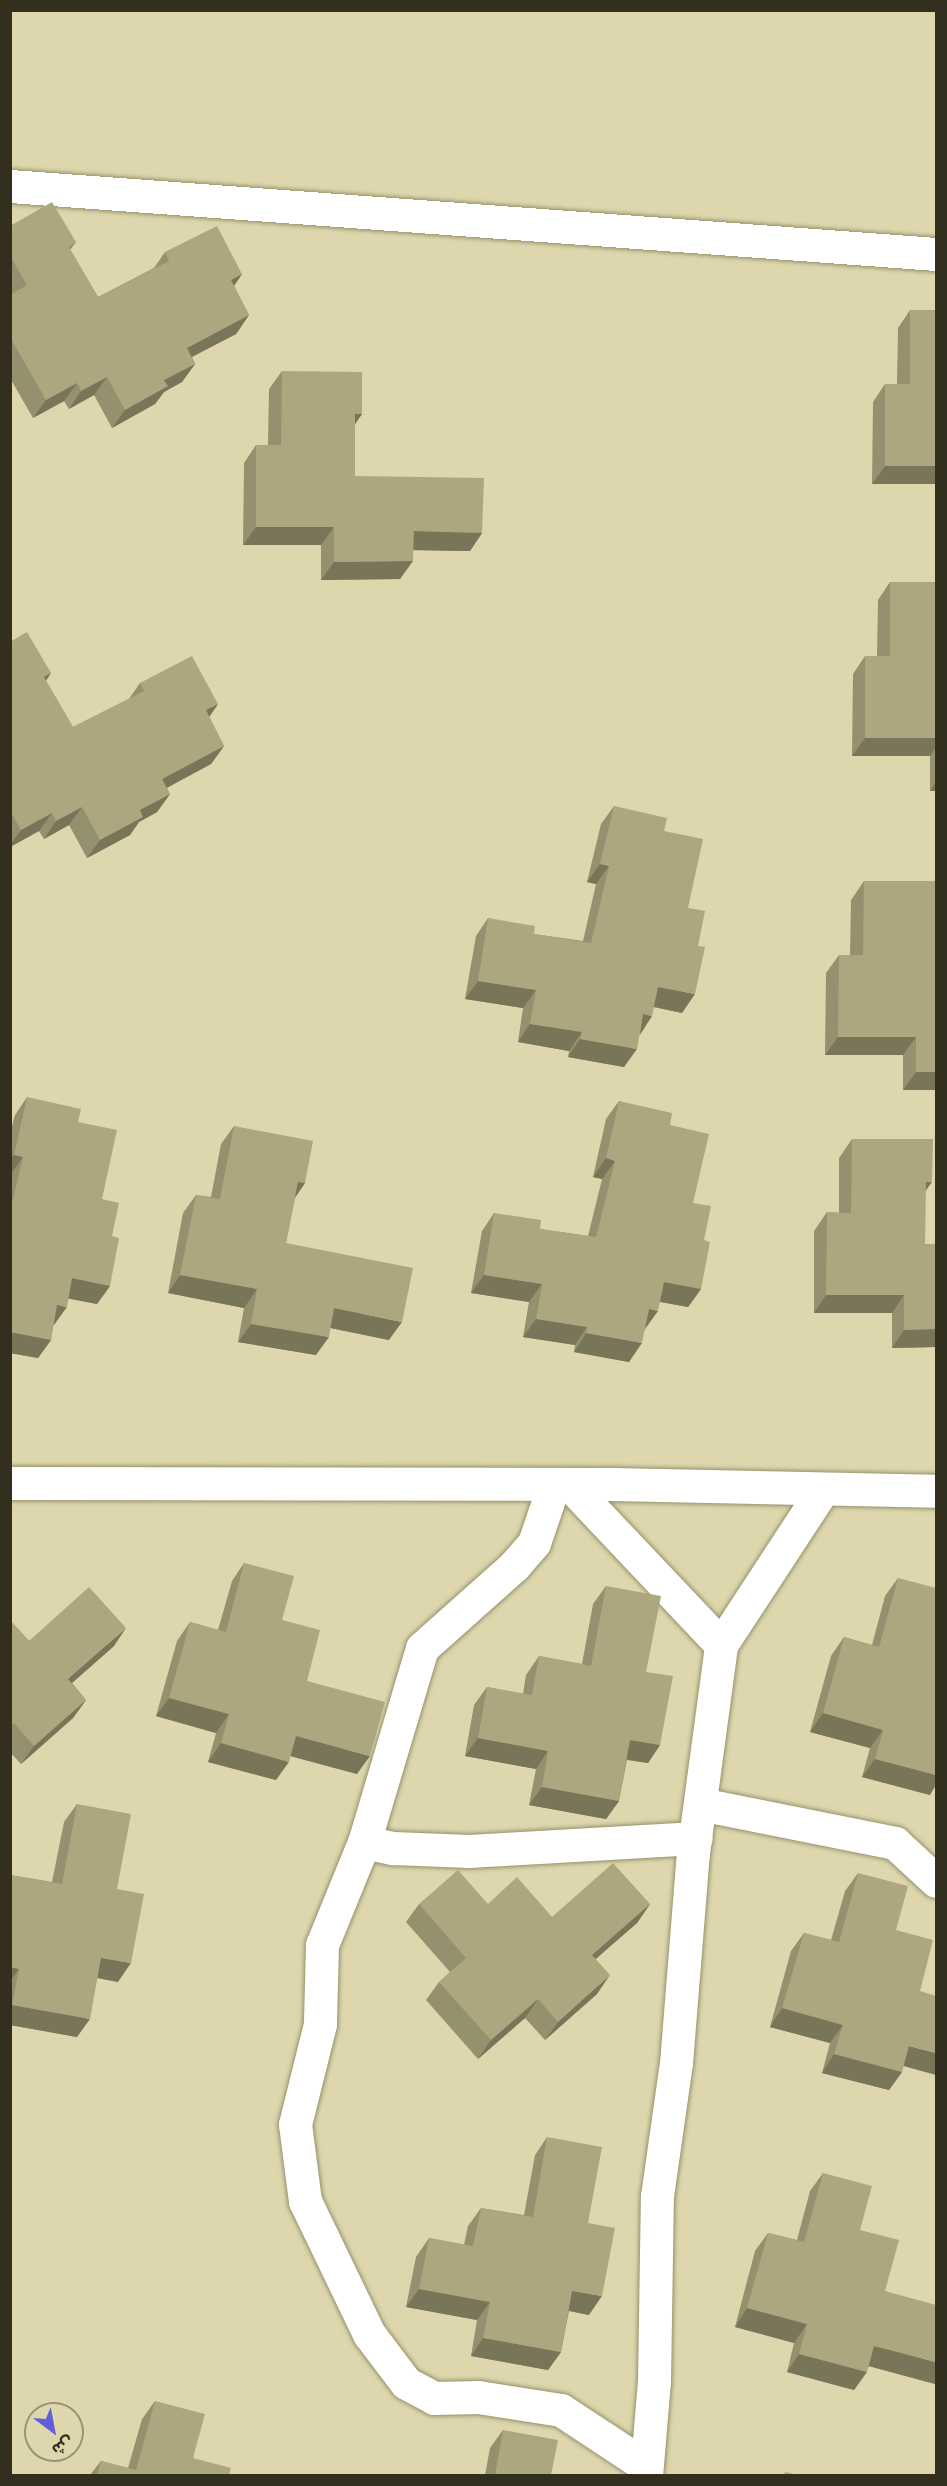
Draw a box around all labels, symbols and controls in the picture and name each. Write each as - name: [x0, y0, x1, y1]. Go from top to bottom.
- north arrow: [24, 2402, 84, 2462]
- text: ش: [47, 2430, 78, 2462]

